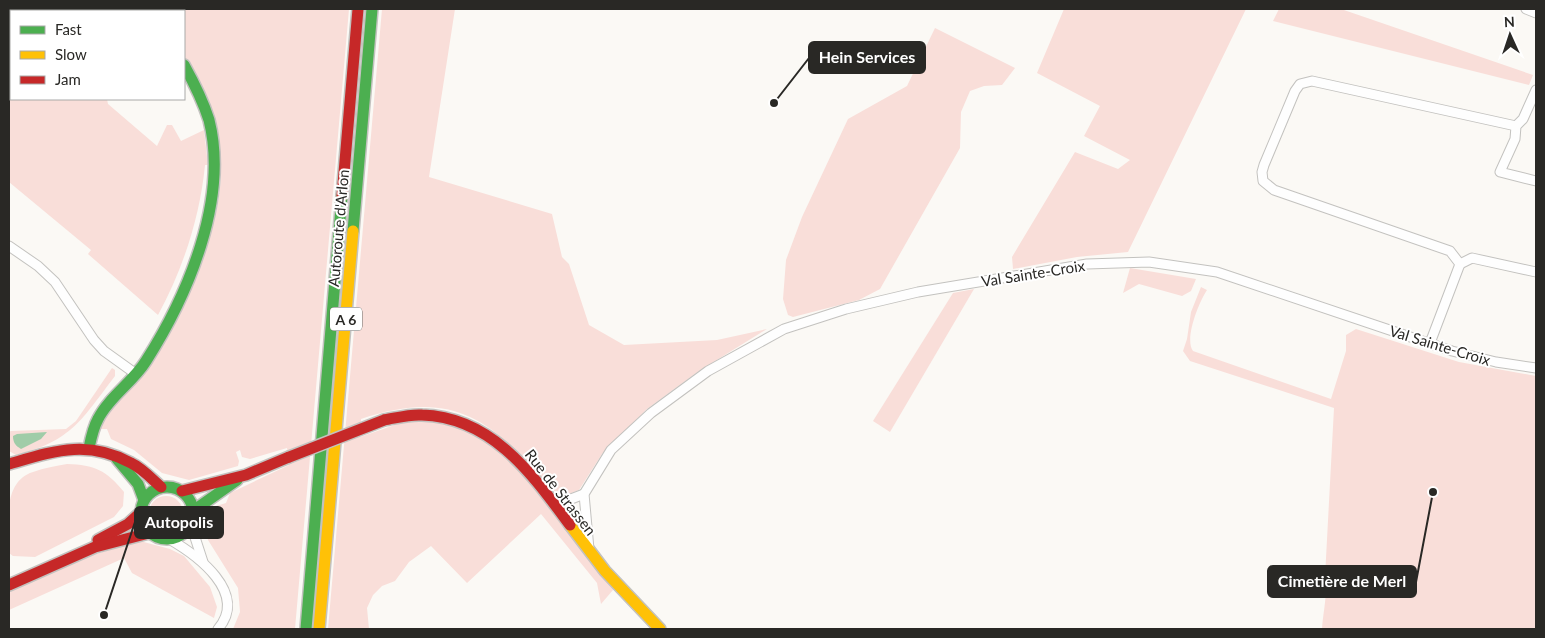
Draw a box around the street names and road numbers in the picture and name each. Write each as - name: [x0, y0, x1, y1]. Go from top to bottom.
- street label: Autoroute d'Arlon: [324, 168, 352, 288]
- street label: Val Sainte-Croix: [980, 256, 1087, 290]
- road number: A 6: [330, 308, 362, 330]
- street label: Val Sainte-Croix: [1387, 321, 1493, 369]
- street label: Rue de Strassen: [522, 445, 600, 539]

